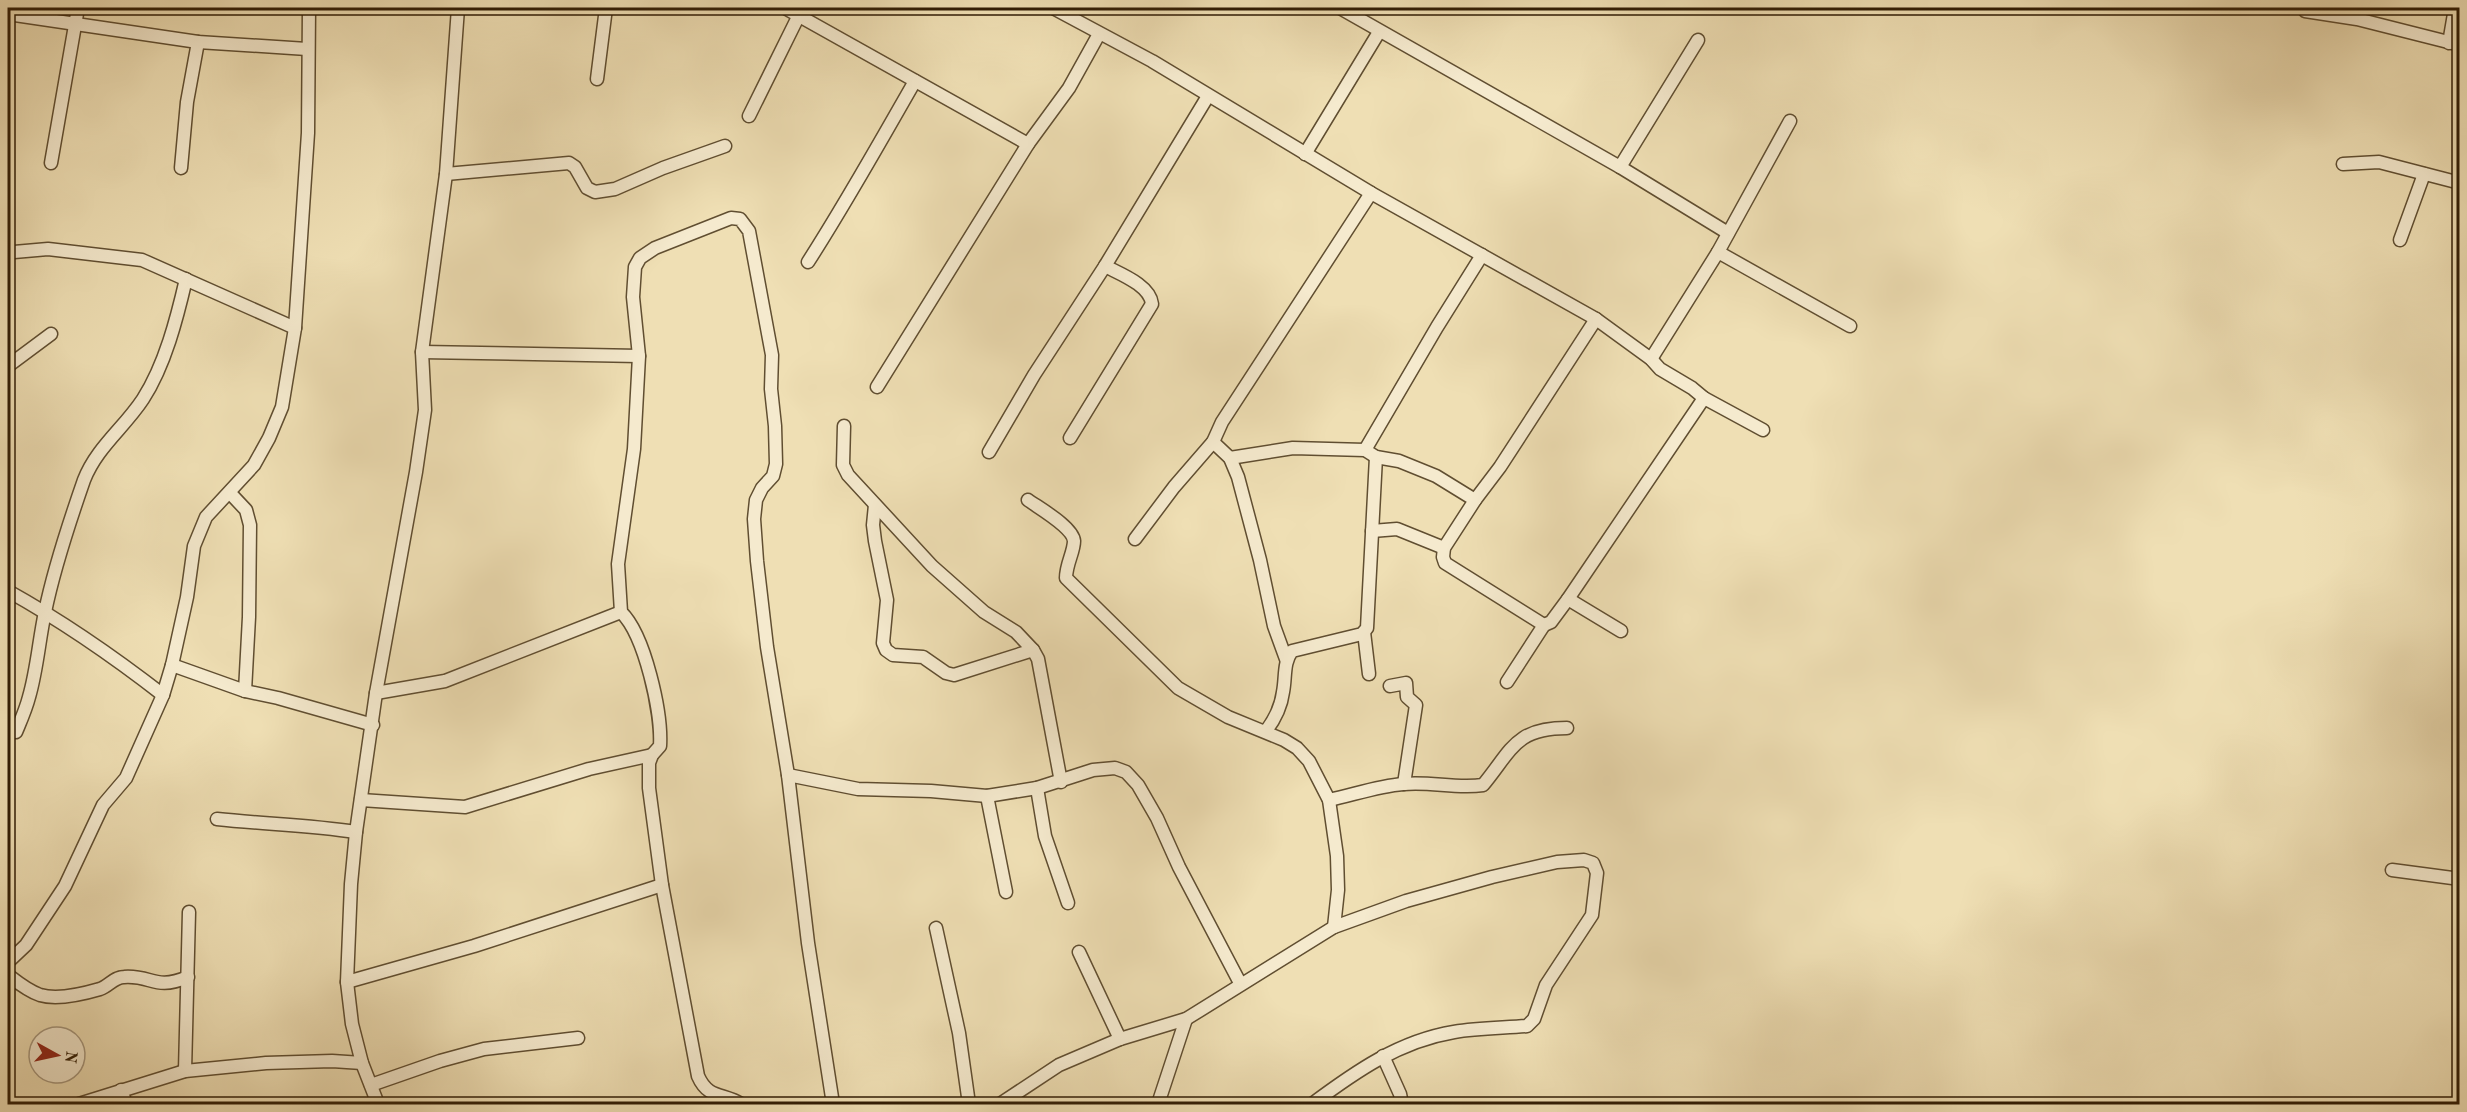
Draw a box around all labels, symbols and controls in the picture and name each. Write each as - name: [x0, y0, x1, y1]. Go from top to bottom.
- north arrow: [27, 1025, 87, 1085]
- text: N: [61, 1050, 79, 1065]

